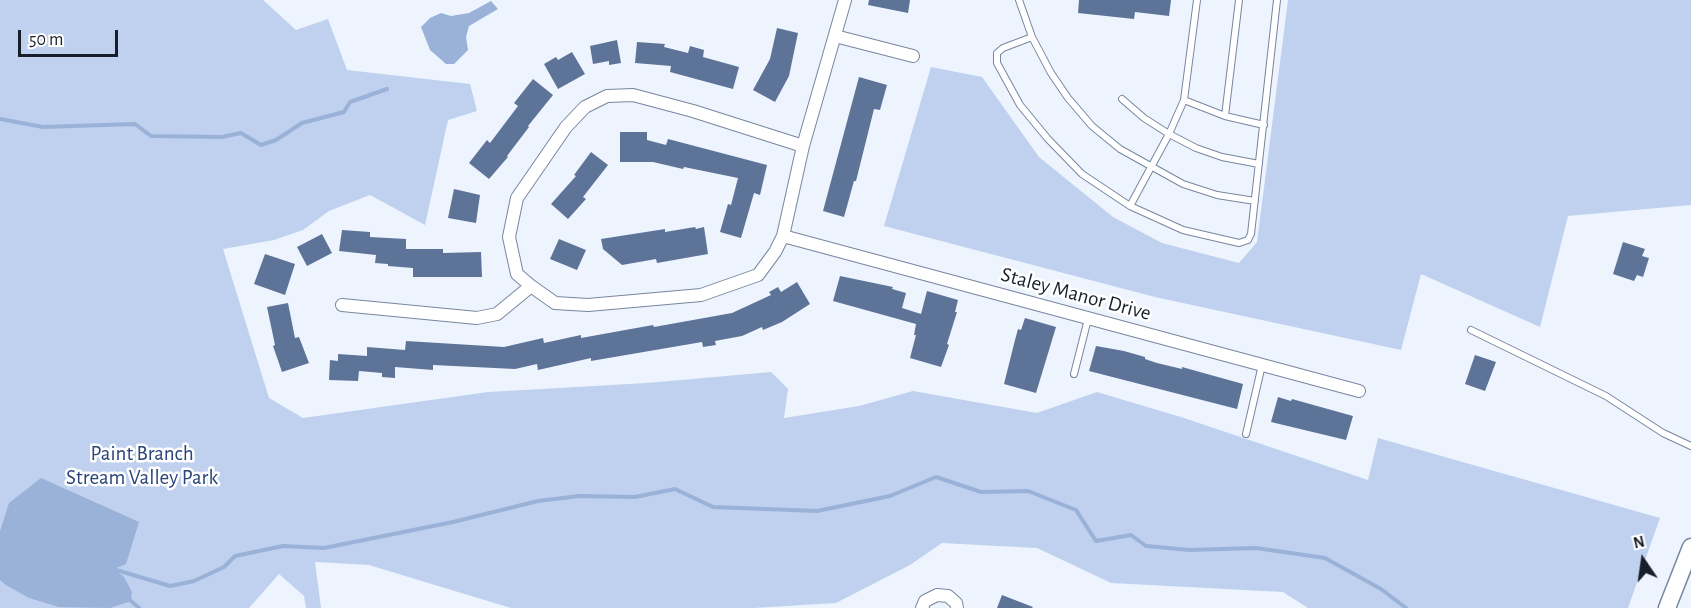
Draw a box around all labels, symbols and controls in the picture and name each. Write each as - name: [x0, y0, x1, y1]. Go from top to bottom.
- scale bar: [21, 18, 122, 56]
- text: 50 m: [29, 31, 63, 49]
- street label: Staley Manor Drive: [998, 262, 1154, 326]
- park label: Paint Branch Stream Valley Park: [66, 441, 218, 491]
- north arrow: [1613, 530, 1673, 590]
- text: N: [1632, 533, 1646, 552]

